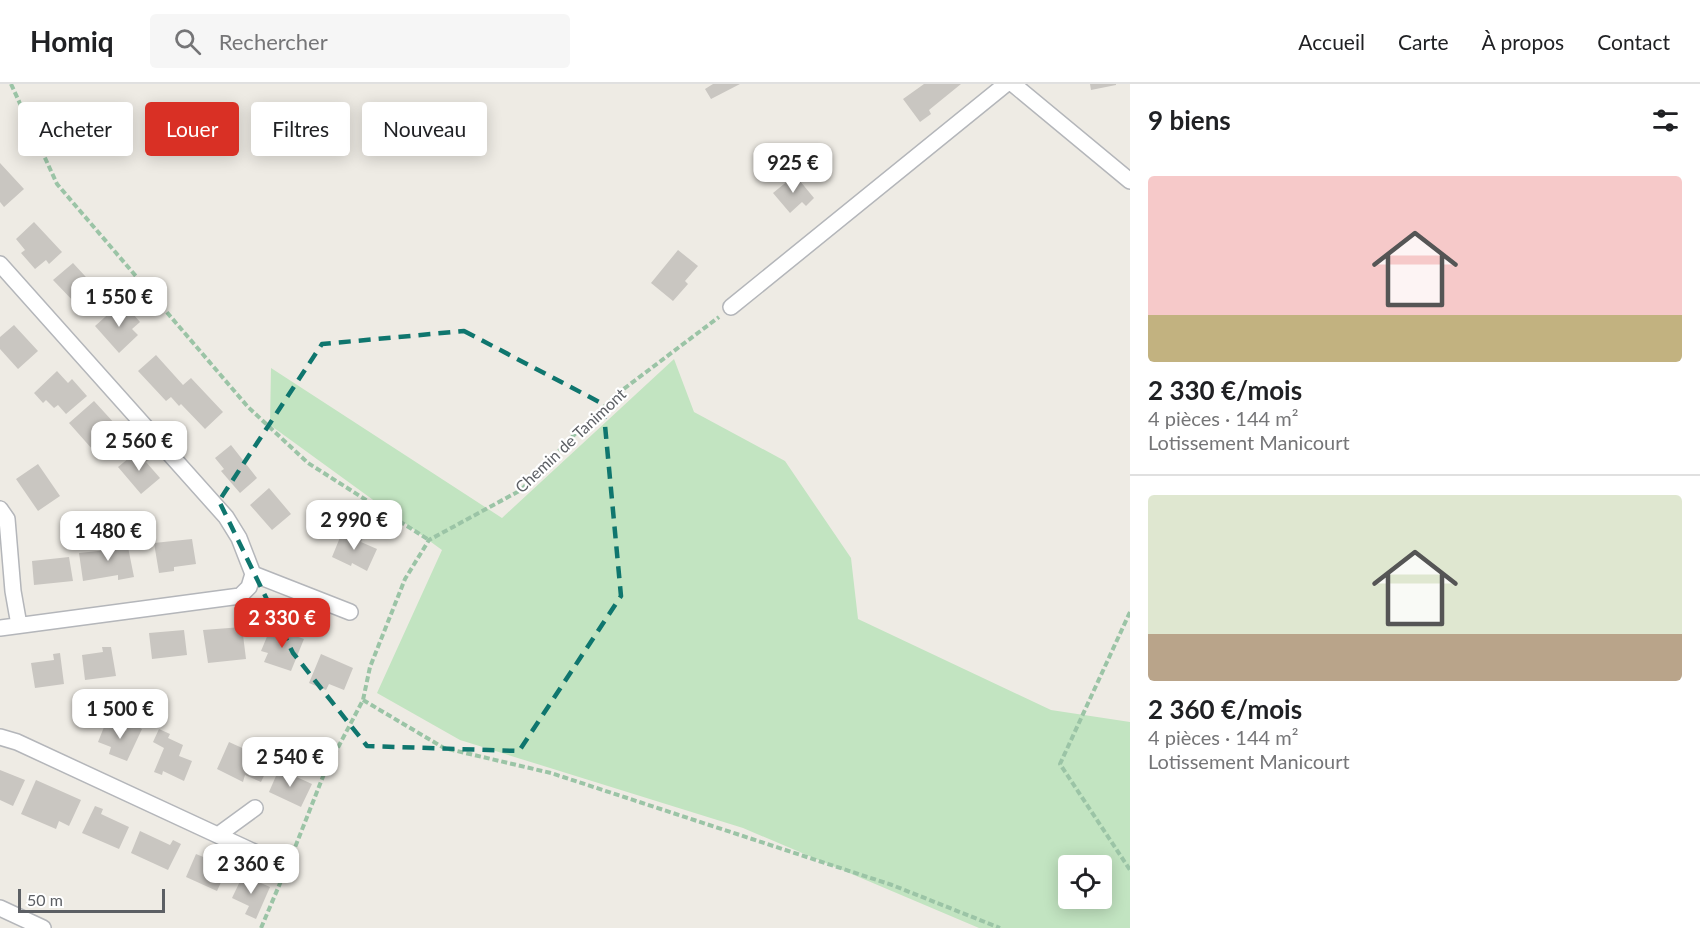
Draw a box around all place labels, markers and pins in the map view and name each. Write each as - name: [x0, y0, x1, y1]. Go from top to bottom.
- pin: 925 €: [751, 143, 835, 194]
- pin: 1 550 €: [64, 277, 174, 328]
- pin: 2 560 €: [84, 421, 194, 472]
- pin: 2 990 €: [299, 500, 409, 551]
- pin: 1 480 €: [53, 511, 163, 562]
- pin: 2 330 €: [227, 598, 337, 649]
- pin: 1 500 €: [65, 689, 175, 740]
- pin: 2 540 €: [235, 737, 345, 788]
- pin: 2 360 €: [196, 844, 306, 895]

